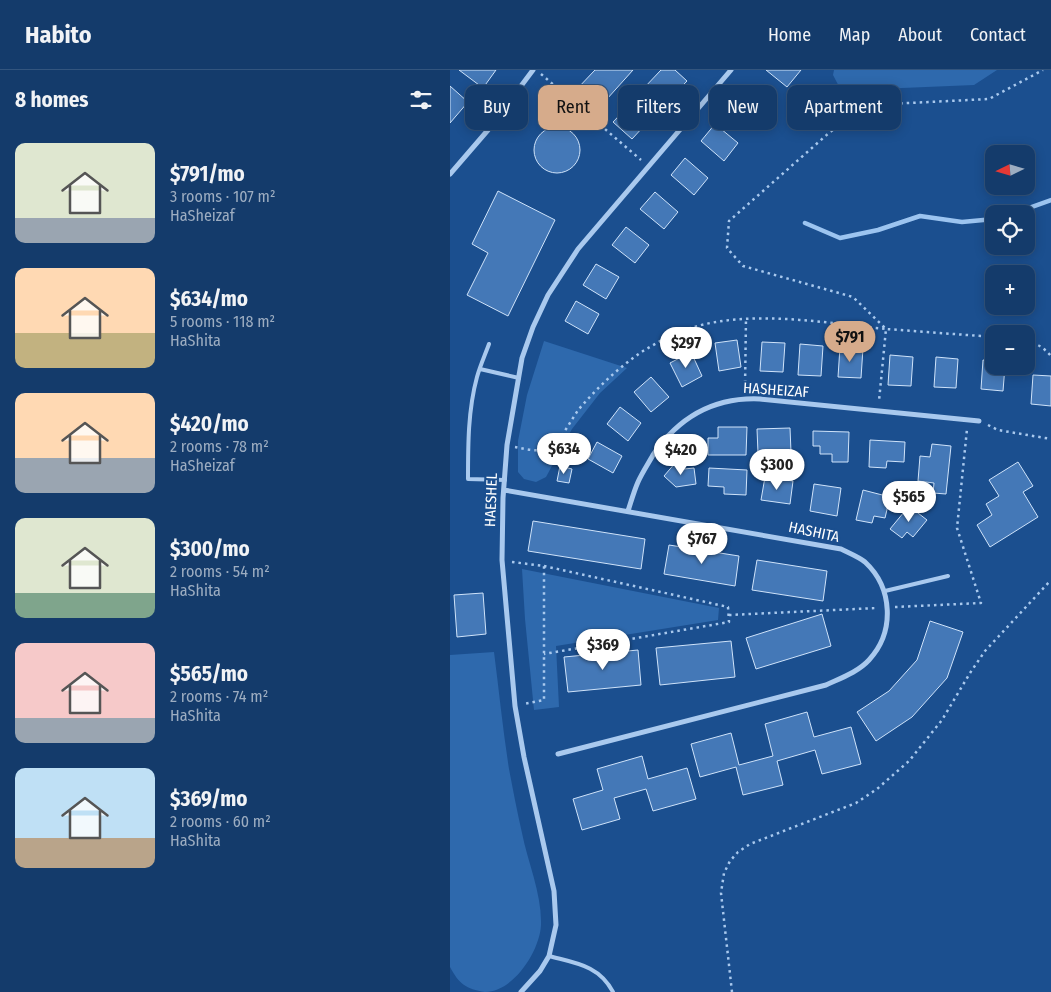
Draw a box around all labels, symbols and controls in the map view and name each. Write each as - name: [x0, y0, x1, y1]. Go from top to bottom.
- text: Habito: [25, 21, 91, 49]
- text: Home: [768, 24, 811, 46]
- text: Map: [839, 24, 870, 46]
- text: About: [898, 24, 942, 46]
- text: Contact: [970, 24, 1026, 46]
- chip: Buy: [465, 85, 528, 130]
- chip: Rent: [538, 85, 608, 130]
- chip: Filters: [618, 85, 699, 130]
- chip: New: [709, 85, 777, 130]
- chip: Apartment: [787, 85, 901, 130]
- icon: filters: [407, 86, 435, 114]
- text: 8 homes: [15, 87, 89, 113]
- north arrow: [985, 145, 1035, 195]
- map controls: [985, 145, 1035, 375]
- text: $791/mo: [170, 161, 245, 187]
- icon: home: [55, 163, 115, 223]
- text: 3 rooms · 107 m²: [170, 187, 276, 206]
- button: locate: [985, 205, 1035, 255]
- text: HaSheizaf: [170, 206, 235, 225]
- button: +: [985, 265, 1035, 315]
- text: $634/mo: [170, 286, 248, 312]
- icon: home: [55, 288, 115, 348]
- text: 5 rooms · 118 m²: [170, 312, 275, 331]
- pin: $791: [820, 320, 880, 363]
- button: −: [985, 325, 1035, 375]
- pin: $297: [656, 326, 716, 369]
- text: $791: [835, 327, 865, 346]
- text: HaShita: [170, 331, 221, 350]
- text: $297: [671, 333, 701, 352]
- street label: HASHEIZAF: [742, 379, 810, 401]
- text: $420/mo: [170, 411, 249, 437]
- icon: home: [55, 413, 115, 473]
- pin: $634: [534, 432, 594, 475]
- pin: $420: [651, 434, 711, 476]
- text: 2 rooms · 78 m²: [170, 437, 269, 456]
- text: $634: [548, 439, 580, 458]
- text: $420: [665, 440, 697, 459]
- pin: $300: [747, 448, 807, 491]
- text: $300: [760, 455, 794, 474]
- text: HaSheizaf: [170, 456, 235, 475]
- street label: HAESHEL: [481, 472, 501, 527]
- pin: $565: [879, 480, 939, 523]
- text: $565: [893, 487, 925, 506]
- street label: HASHITA: [787, 518, 841, 546]
- pin: $767: [672, 522, 732, 565]
- text: $767: [687, 529, 717, 548]
- text: $300/mo: [170, 536, 250, 562]
- icon: home: [55, 538, 115, 598]
- text: 2 rooms · 54 m²: [170, 562, 270, 581]
- text: HaShita: [170, 581, 221, 600]
- pin: $369: [573, 628, 633, 671]
- text: $369: [587, 635, 619, 654]
- text: $565/mo: [170, 661, 248, 687]
- icon: home: [55, 663, 115, 723]
- text: 2 rooms · 74 m²: [170, 687, 268, 706]
- text: HaShita: [170, 706, 221, 725]
- text: $369/mo: [170, 786, 248, 812]
- icon: home: [55, 788, 115, 848]
- text: 2 rooms · 60 m²: [170, 812, 271, 831]
- text: HaShita: [170, 831, 221, 850]

